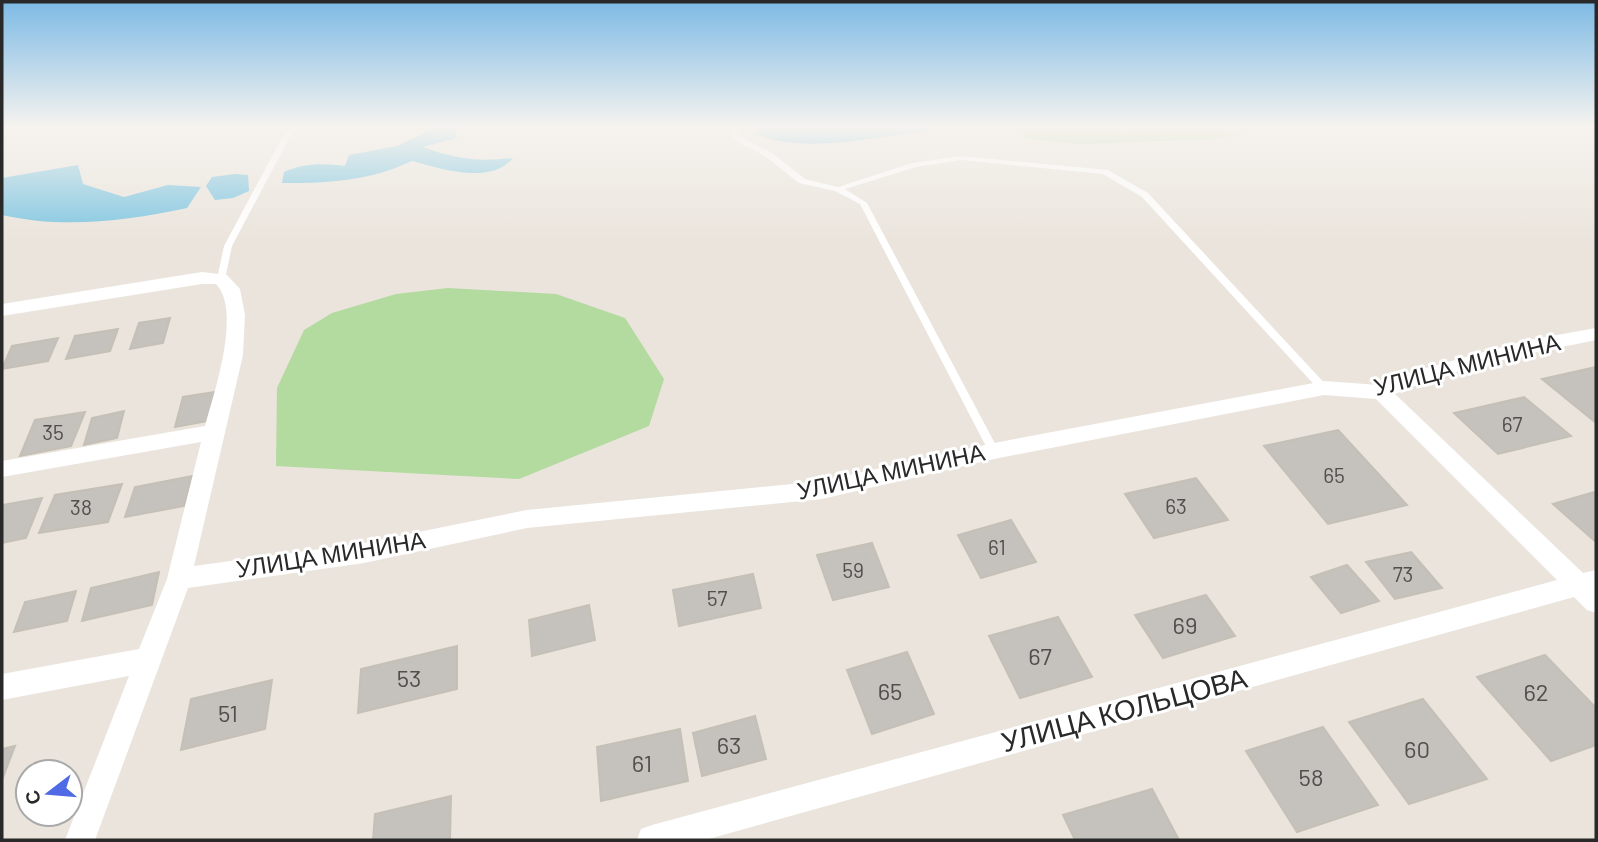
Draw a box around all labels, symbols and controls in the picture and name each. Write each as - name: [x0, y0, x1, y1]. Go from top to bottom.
- street label: УЛИЦА МИНИНА: [1370, 326, 1563, 401]
- house number: 67: [1502, 411, 1522, 436]
- house number: 35: [42, 419, 64, 444]
- street label: УЛИЦА МИНИНА: [794, 436, 987, 505]
- house number: 65: [1323, 462, 1345, 487]
- house number: 63: [1165, 493, 1187, 518]
- house number: 38: [70, 494, 92, 519]
- street label: УЛИЦА МИНИНА: [234, 524, 427, 583]
- house number: 61: [988, 534, 1006, 559]
- house number: 59: [842, 557, 864, 582]
- house number: 73: [1393, 561, 1413, 586]
- house number: 57: [707, 585, 727, 610]
- house number: 69: [1173, 610, 1197, 639]
- house number: 67: [1028, 641, 1052, 670]
- street label: УЛИЦА КОЛЬЦОВА: [997, 660, 1251, 758]
- house number: 53: [397, 663, 421, 692]
- house number: 65: [878, 676, 902, 705]
- house number: 62: [1523, 677, 1549, 706]
- house number: 51: [218, 698, 238, 727]
- house number: 63: [717, 730, 741, 759]
- house number: 60: [1404, 734, 1430, 763]
- house number: 61: [632, 748, 652, 777]
- north arrow: [14, 758, 84, 828]
- house number: 58: [1299, 762, 1323, 791]
- text: С: [19, 788, 45, 808]

